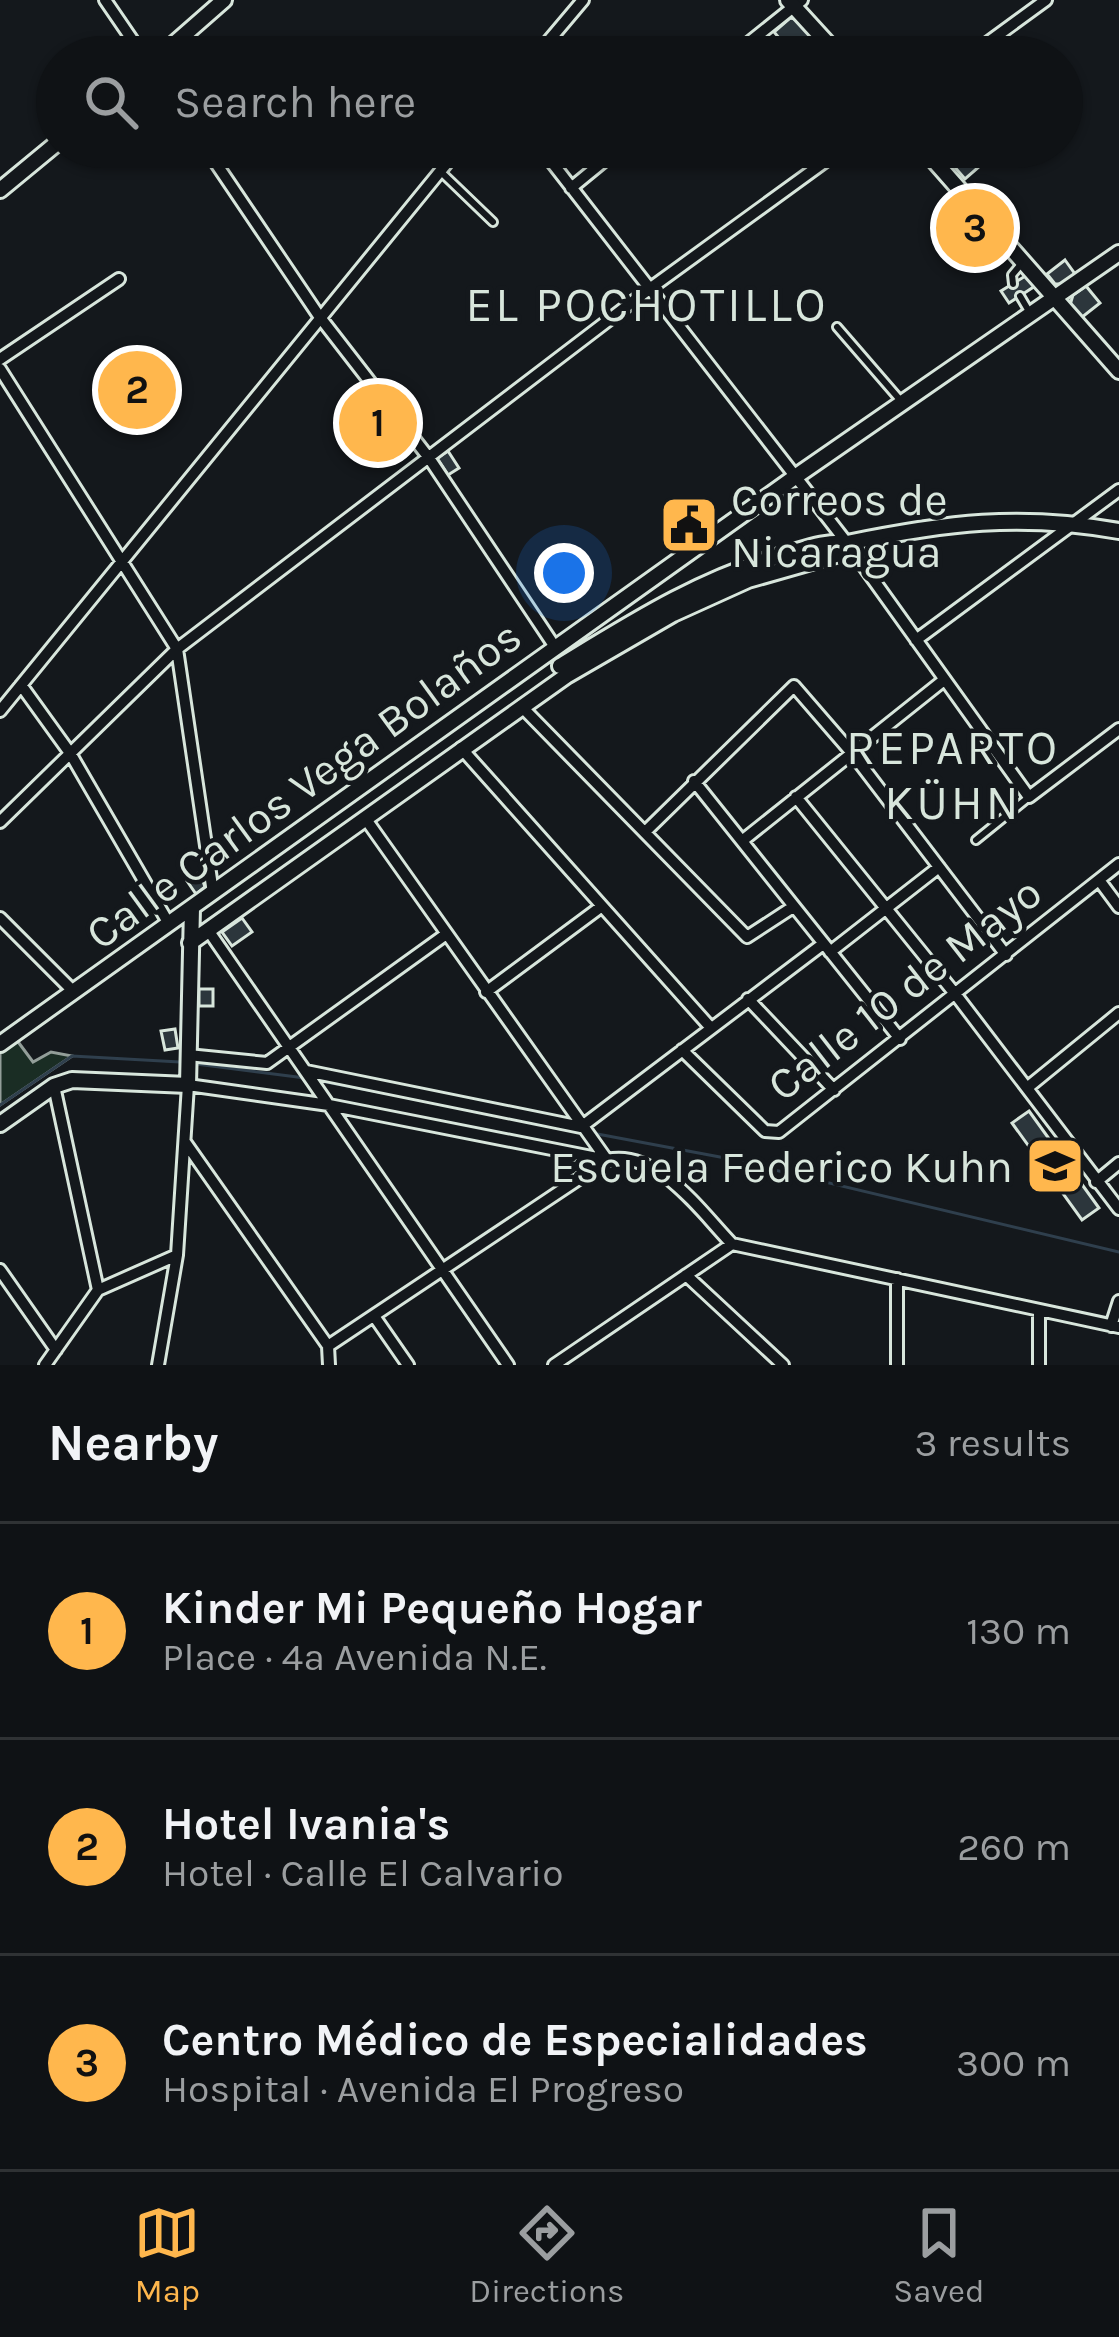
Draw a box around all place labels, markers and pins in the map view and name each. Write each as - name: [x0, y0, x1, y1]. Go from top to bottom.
- pin: 3: [936, 183, 1014, 273]
- pin: 2: [98, 345, 176, 435]
- pin: 1: [339, 378, 417, 468]
- place label: Correos de Nicaragua: [731, 474, 948, 579]
- public building icon: Correos de Nicaragua: [658, 494, 720, 556]
- school or university icon: Escuela Federico Kuhn: [1024, 1135, 1086, 1197]
- place label: Escuela Federico Kuhn: [550, 1141, 1013, 1193]

